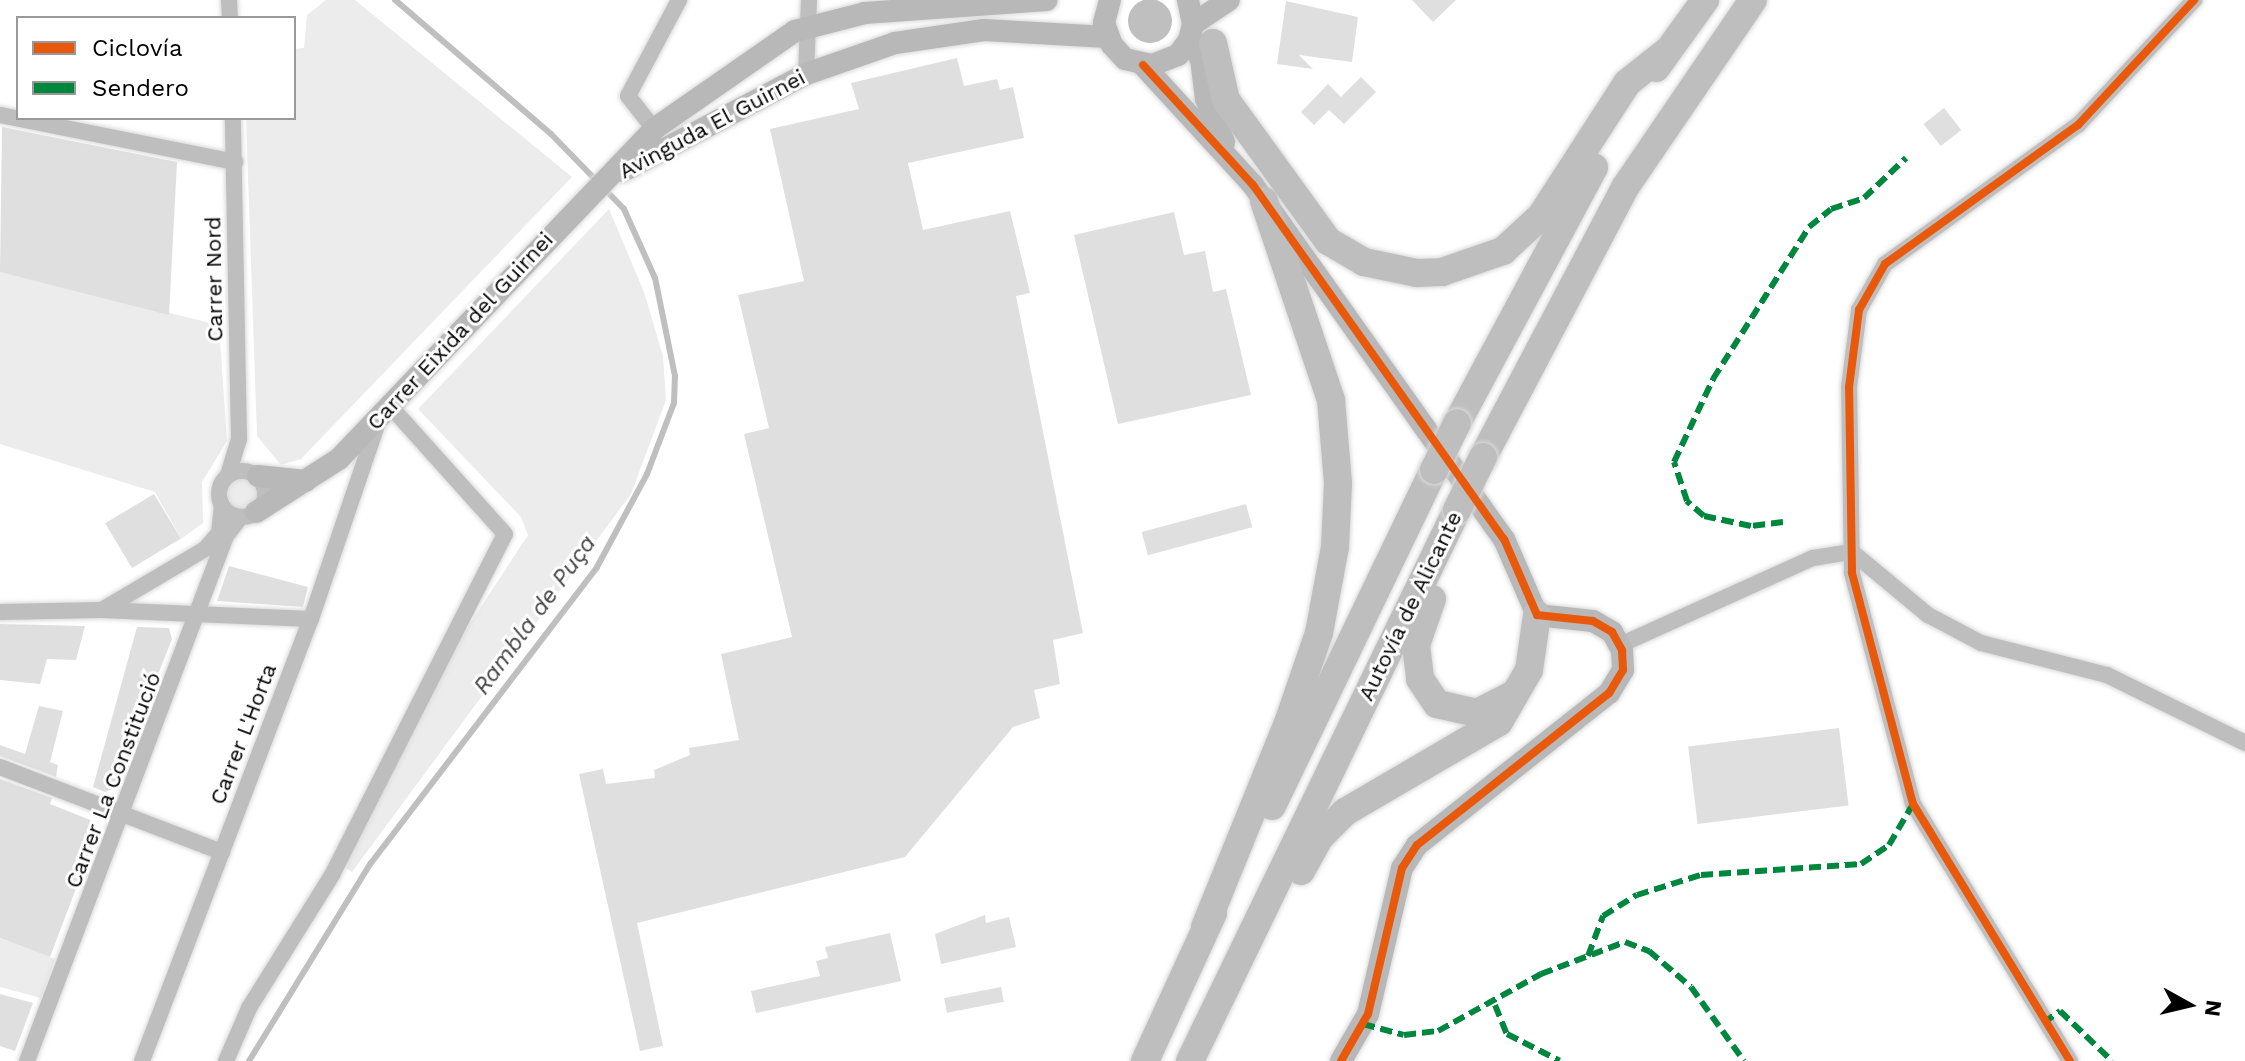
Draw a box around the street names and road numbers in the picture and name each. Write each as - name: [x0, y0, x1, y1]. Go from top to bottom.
- street label: Avinguda El Guirnei: [614, 63, 810, 185]
- street label: Carrer Nord: [200, 216, 228, 342]
- street label: Carrer Eixida del Guirnei: [361, 226, 559, 436]
- street label: Autovía de Alicante: [1352, 506, 1468, 706]
- street label: Carrer L'Horta: [204, 660, 282, 808]
- street label: Carrer La Constitució: [59, 668, 167, 892]

